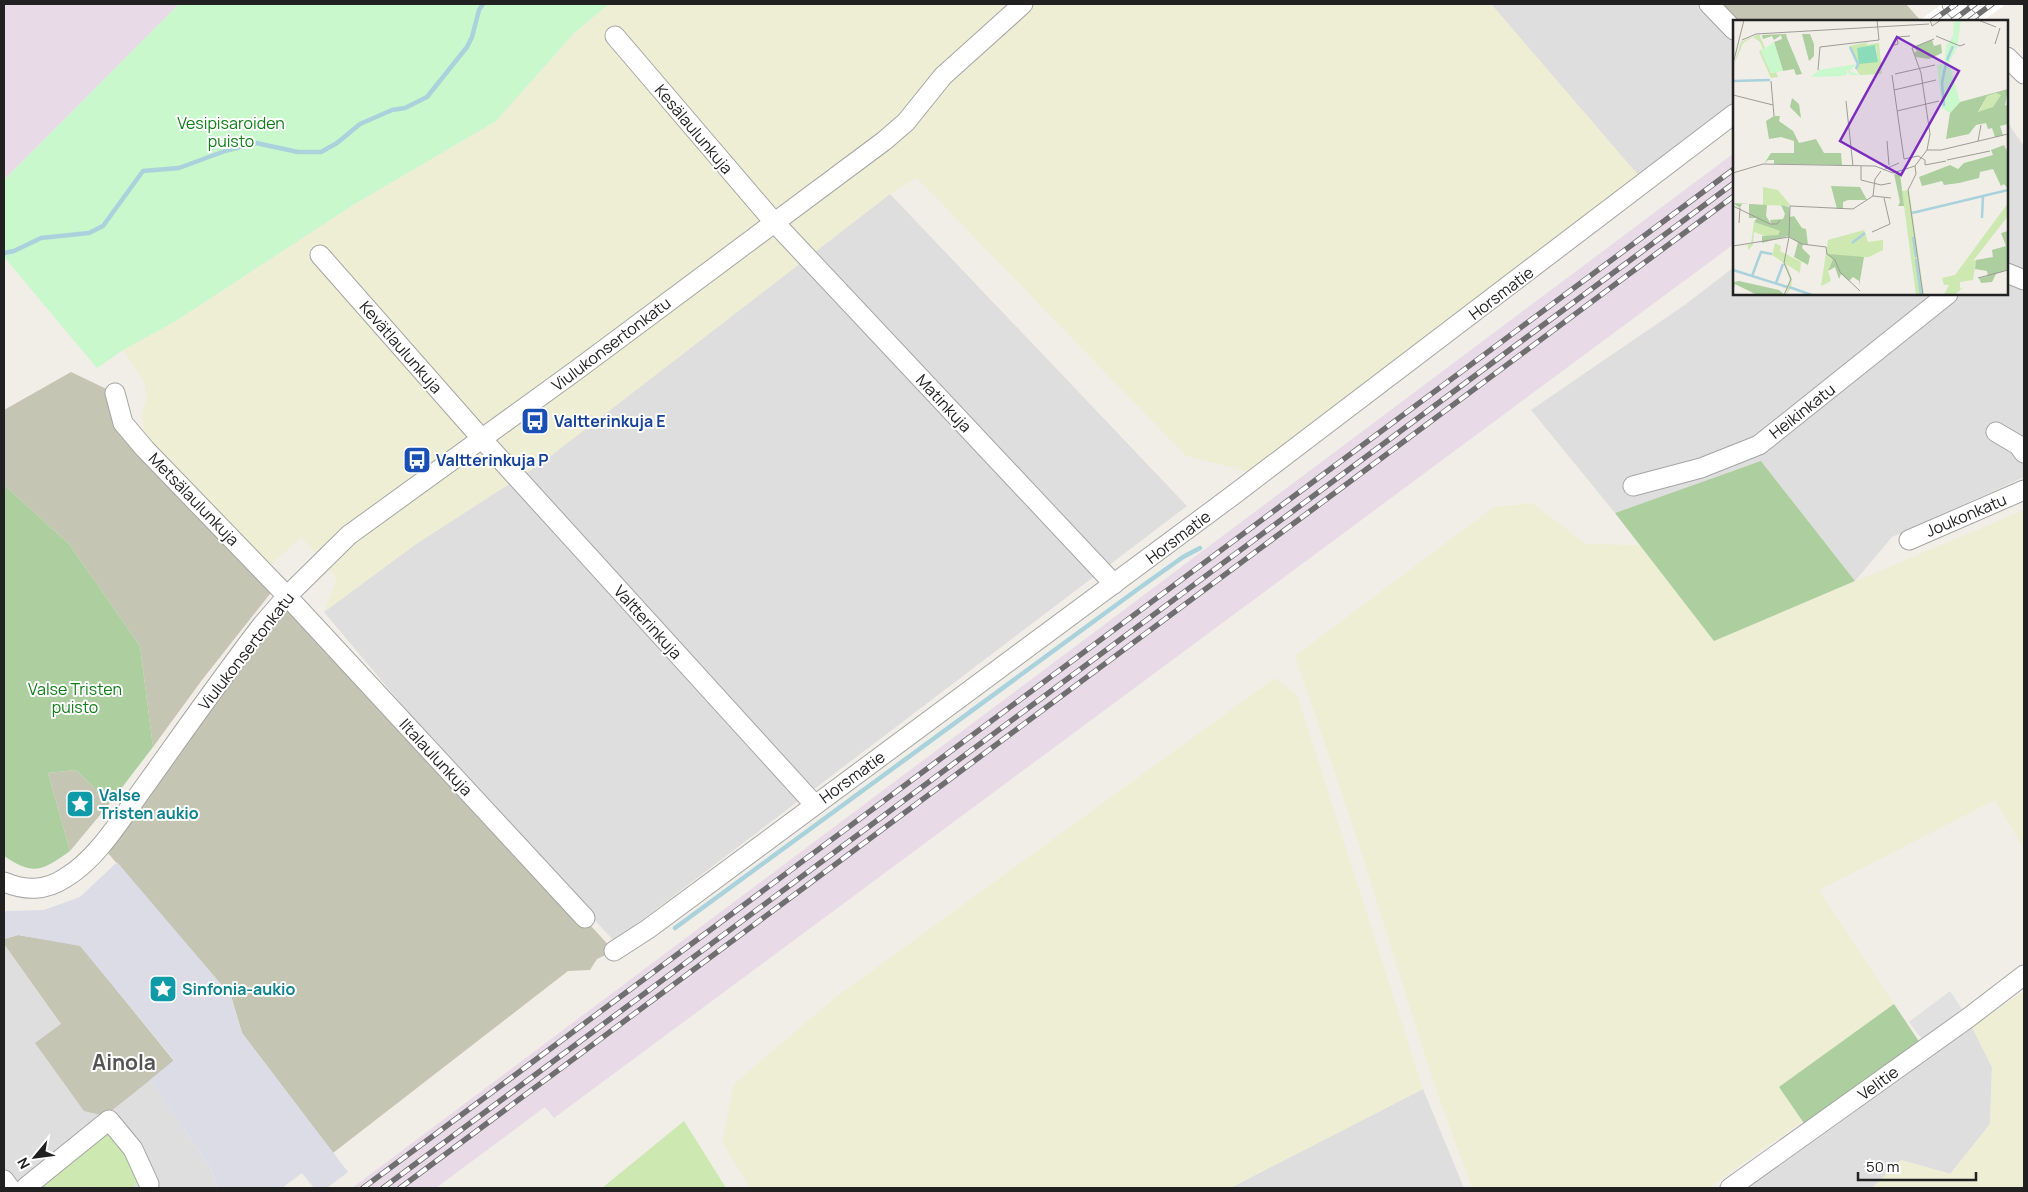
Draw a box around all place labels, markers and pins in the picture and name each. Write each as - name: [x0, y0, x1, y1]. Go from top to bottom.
- bus stop icon: Valtterinkuja E: [520, 406, 550, 436]
- place label: Valtterinkuja E: [554, 410, 666, 432]
- bus stop icon: Valtterinkuja P: [402, 445, 432, 475]
- place label: Valtterinkuja P: [436, 449, 549, 471]
- place label: Valse Tristen aukio: [99, 784, 199, 824]
- place icon: Valse Tristen aukio: [65, 789, 95, 819]
- place icon: Sinfonia-aukio: [148, 974, 178, 1004]
- place label: Sinfonia-aukio: [182, 978, 295, 1000]

